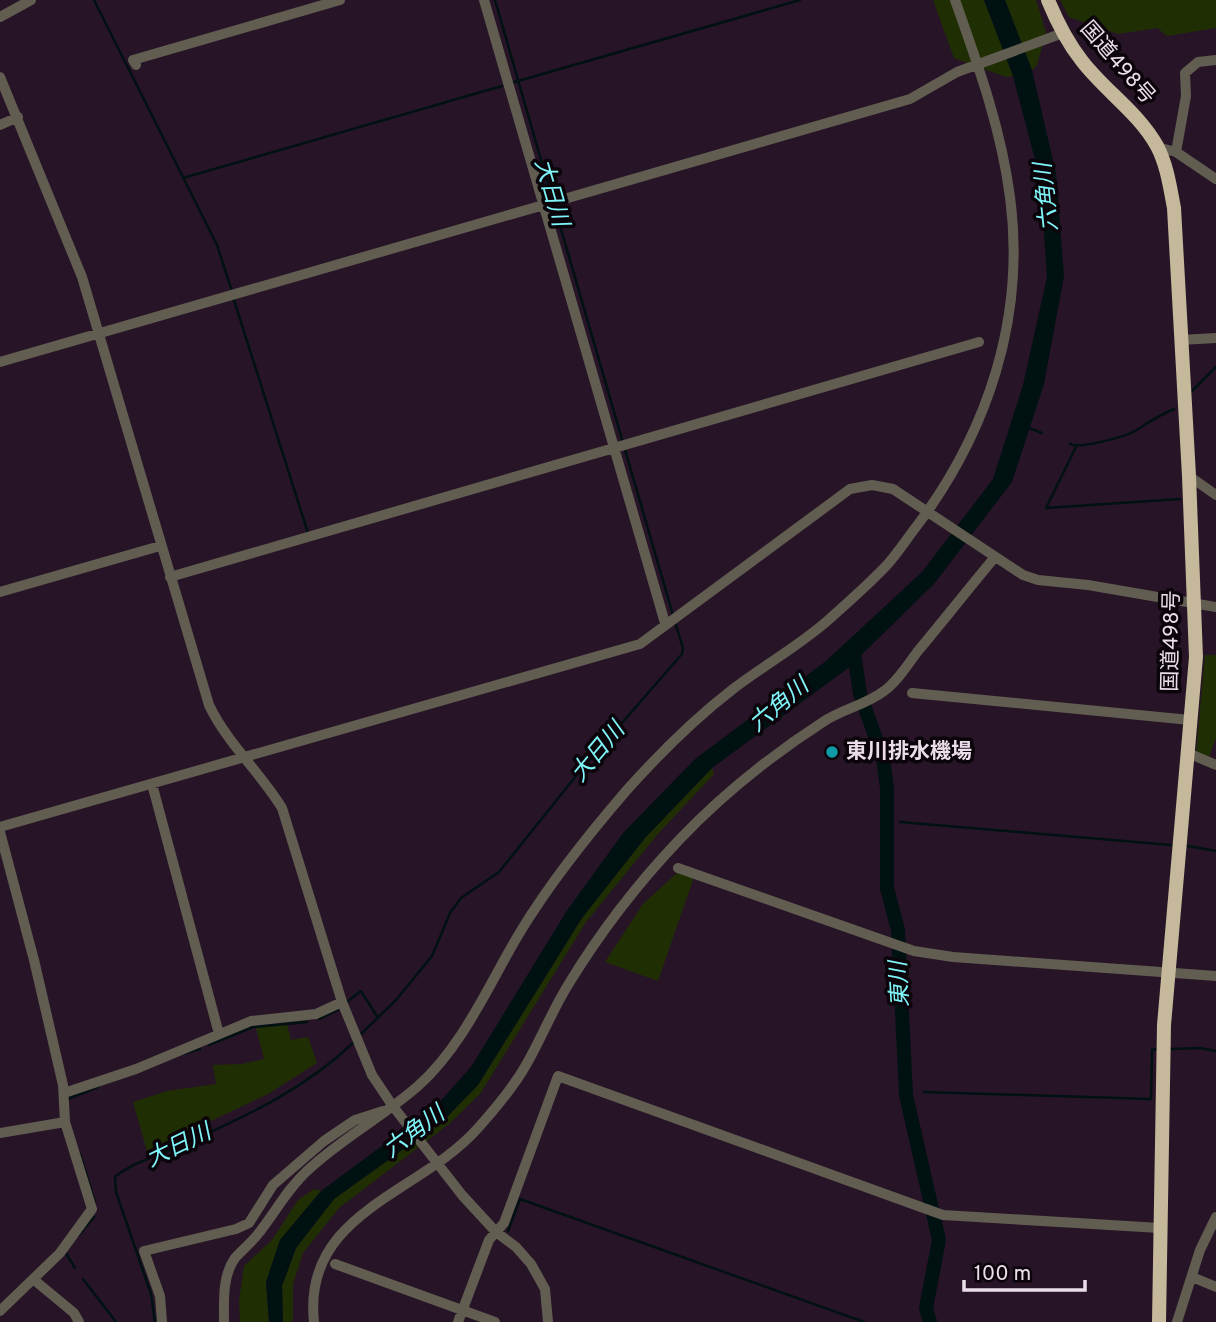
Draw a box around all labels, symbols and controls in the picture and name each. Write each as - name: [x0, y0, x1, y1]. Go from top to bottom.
- street label: 国道498号: [1074, 16, 1160, 110]
- water label: 大日川: [527, 156, 574, 233]
- water label: 六角川: [1030, 158, 1066, 233]
- street label: 国道498号: [1158, 590, 1186, 692]
- water label: 六角川: [744, 671, 818, 739]
- water label: 大日川: [566, 715, 634, 789]
- place label: 東川排水機場: [846, 739, 972, 766]
- marker: 東川排水機場: [824, 744, 840, 760]
- water label: 東川: [885, 957, 917, 1008]
- water label: 六角川: [379, 1099, 454, 1165]
- water label: 大日川: [142, 1118, 219, 1175]
- scale bar: [964, 1248, 1085, 1292]
- text: 100 m: [974, 1261, 1031, 1288]

